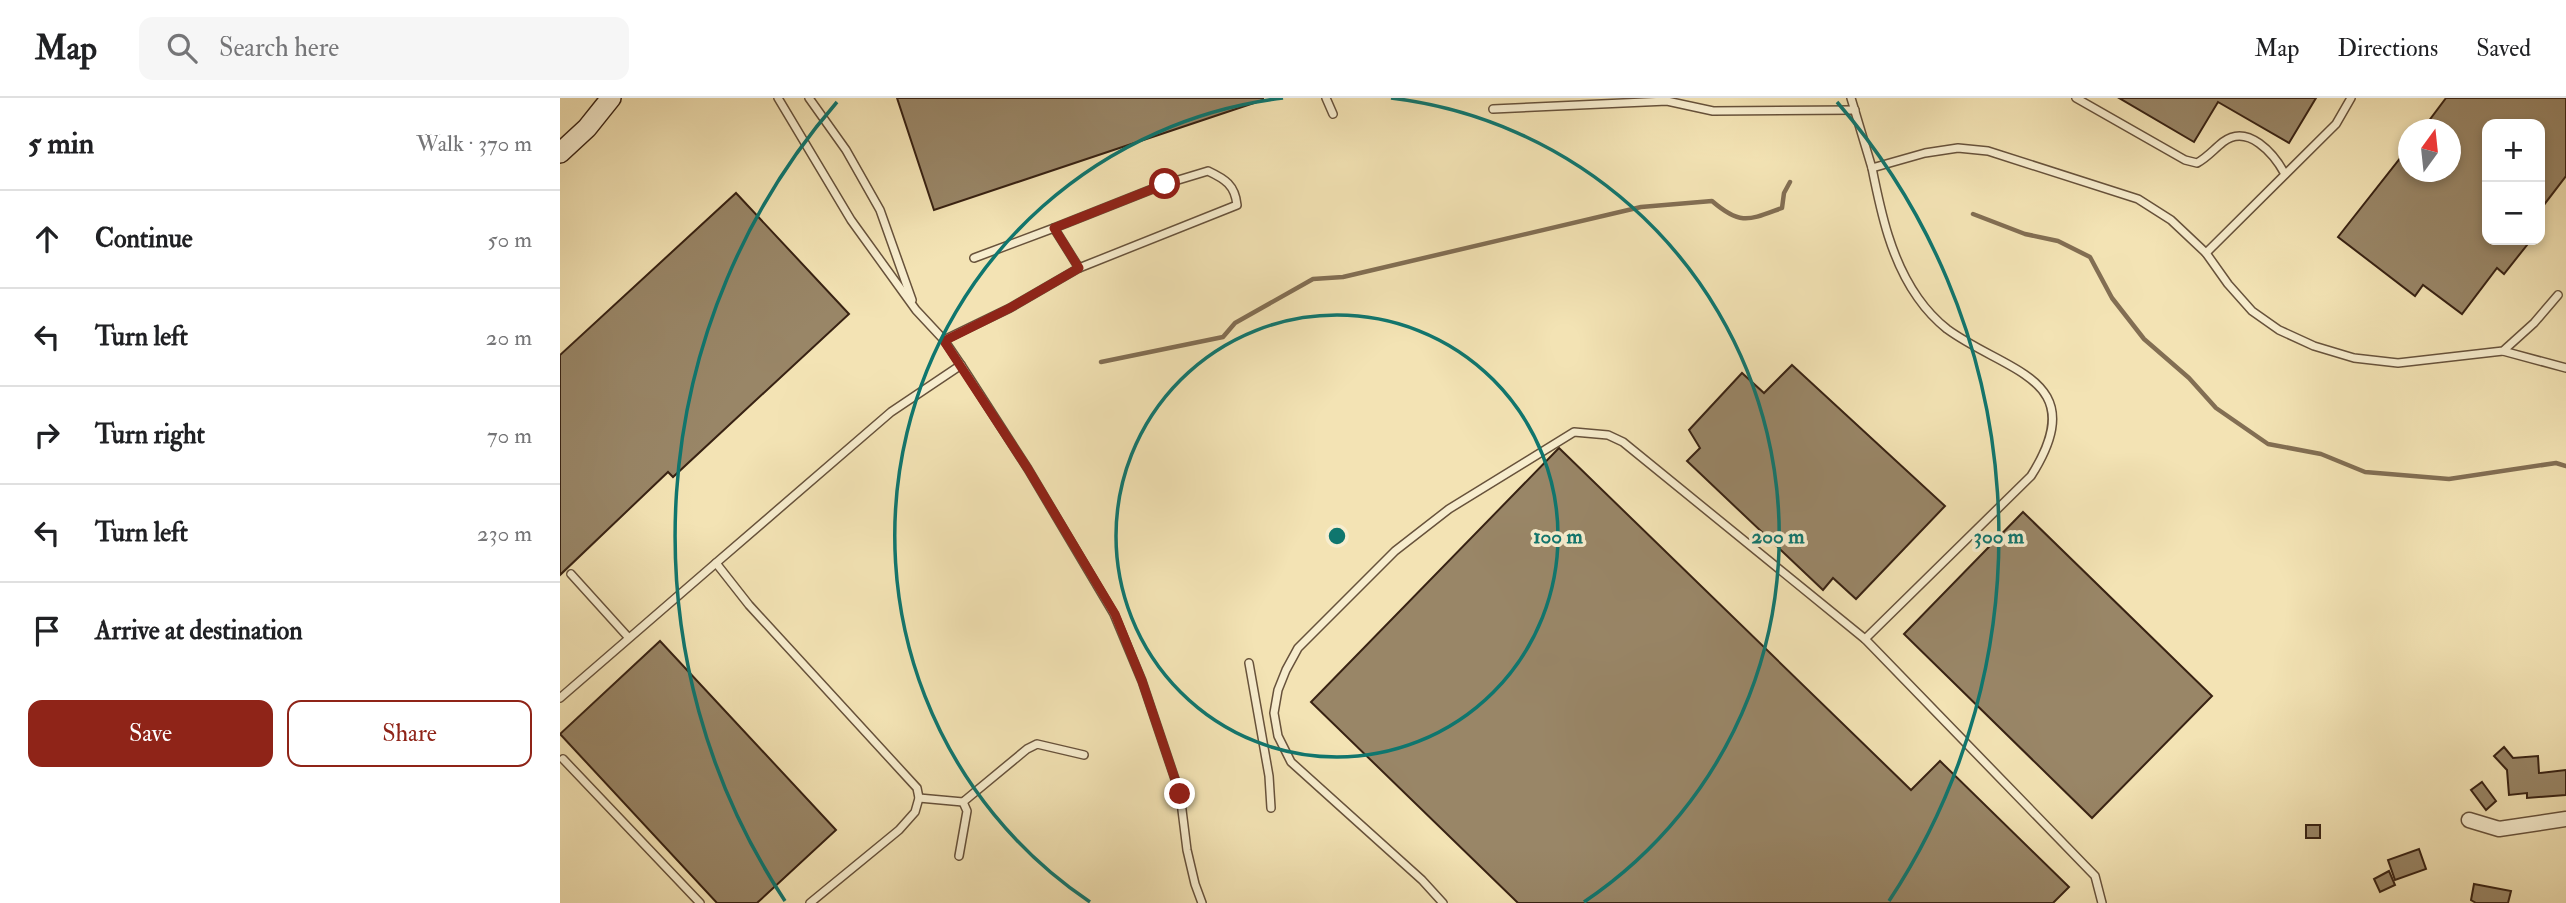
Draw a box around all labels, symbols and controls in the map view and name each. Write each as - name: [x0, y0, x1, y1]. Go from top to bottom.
- search box: [139, 17, 629, 80]
- text: Map: [35, 28, 97, 69]
- icon: search: [163, 29, 201, 67]
- text: Search here: [219, 32, 339, 64]
- text: Map: [2254, 33, 2299, 64]
- text: Directions: [2337, 33, 2438, 64]
- text: Saved: [2476, 33, 2531, 64]
- north arrow: [2398, 119, 2461, 182]
- map controls: [2482, 119, 2545, 245]
- button: +: [2482, 119, 2545, 182]
- text: 5 min: [28, 125, 94, 162]
- text: Walk · 370 m: [416, 129, 532, 158]
- route start: [1149, 168, 1180, 199]
- button: −: [2482, 182, 2545, 245]
- icon: ahead: [28, 220, 66, 258]
- text: Continue: [95, 223, 193, 255]
- text: 50 m: [488, 225, 532, 254]
- icon: left: [28, 318, 66, 356]
- text: Turn left: [95, 321, 188, 353]
- text: 20 m: [486, 323, 532, 352]
- icon: right: [28, 416, 66, 454]
- text: Turn right: [95, 419, 205, 451]
- text: 70 m: [487, 421, 532, 450]
- icon: left: [28, 514, 66, 552]
- text: Turn left: [95, 517, 188, 549]
- text: 230 m: [477, 519, 532, 548]
- text: 100 m: [1533, 523, 1584, 550]
- text: 200 m: [1752, 523, 1805, 550]
- text: 300 m: [1974, 523, 2025, 550]
- centre of rings: [1325, 524, 1349, 548]
- icon: arrive: [28, 612, 66, 650]
- text: Arrive at destination: [95, 615, 303, 647]
- button: Save: [28, 700, 273, 767]
- button: Share: [287, 700, 532, 767]
- route end: [1164, 778, 1195, 809]

